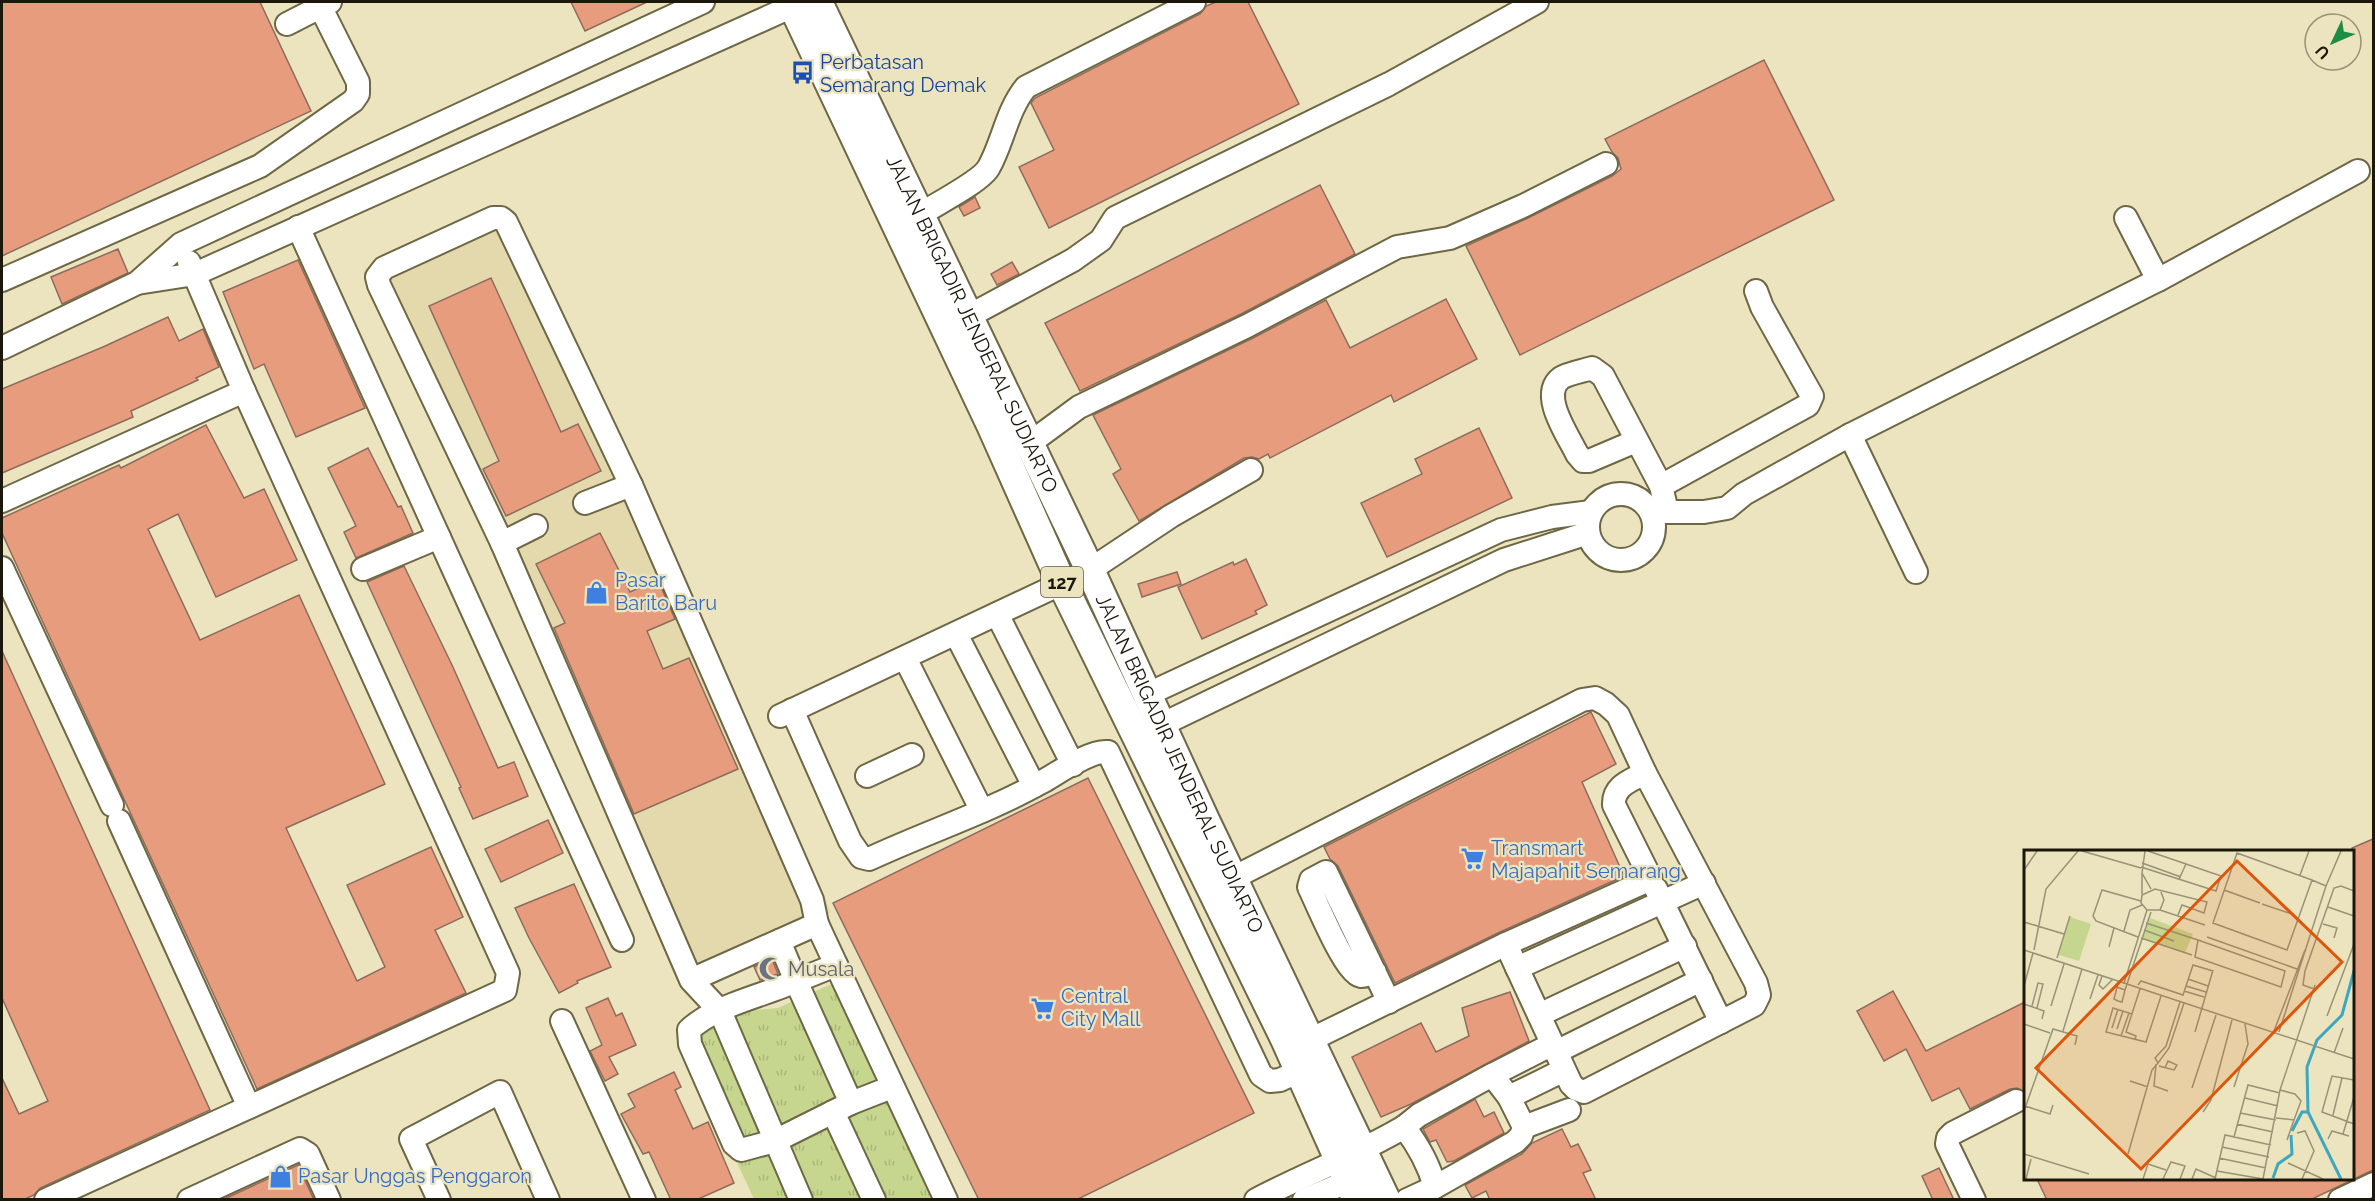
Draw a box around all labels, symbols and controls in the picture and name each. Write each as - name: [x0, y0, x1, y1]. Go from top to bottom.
- north arrow: [2303, 12, 2363, 72]
- text: U: [2312, 41, 2334, 63]
- place label: Perbatasan Semarang Demak: [820, 50, 986, 97]
- bus stop icon: Perbatasan Semarang Demak: [789, 60, 815, 86]
- street label: JALAN BRIGADIR JENDERAL SUDIARTO: [881, 152, 1063, 496]
- road number: 127: [1041, 567, 1083, 597]
- place label: Pasar Barito Baru: [615, 568, 717, 615]
- shop icon: Pasar Barito Baru: [584, 579, 610, 605]
- street label: JALAN BRIGADIR JENDERAL SUDIARTO: [1091, 590, 1269, 937]
- place label: Transmart Majapahit Semarang: [1491, 836, 1681, 883]
- supermarket icon: Transmart Majapahit Semarang: [1460, 846, 1486, 872]
- inset map: [2024, 850, 2354, 1180]
- mosque icon: Musala: [757, 956, 783, 982]
- place label: Musala: [788, 957, 854, 981]
- place label: Central City Mall: [1061, 984, 1141, 1031]
- supermarket icon: Central City Mall: [1030, 995, 1056, 1021]
- shop icon: Pasar Unggas Penggaron: [267, 1163, 293, 1189]
- place label: Pasar Unggas Penggaron: [298, 1164, 532, 1188]

